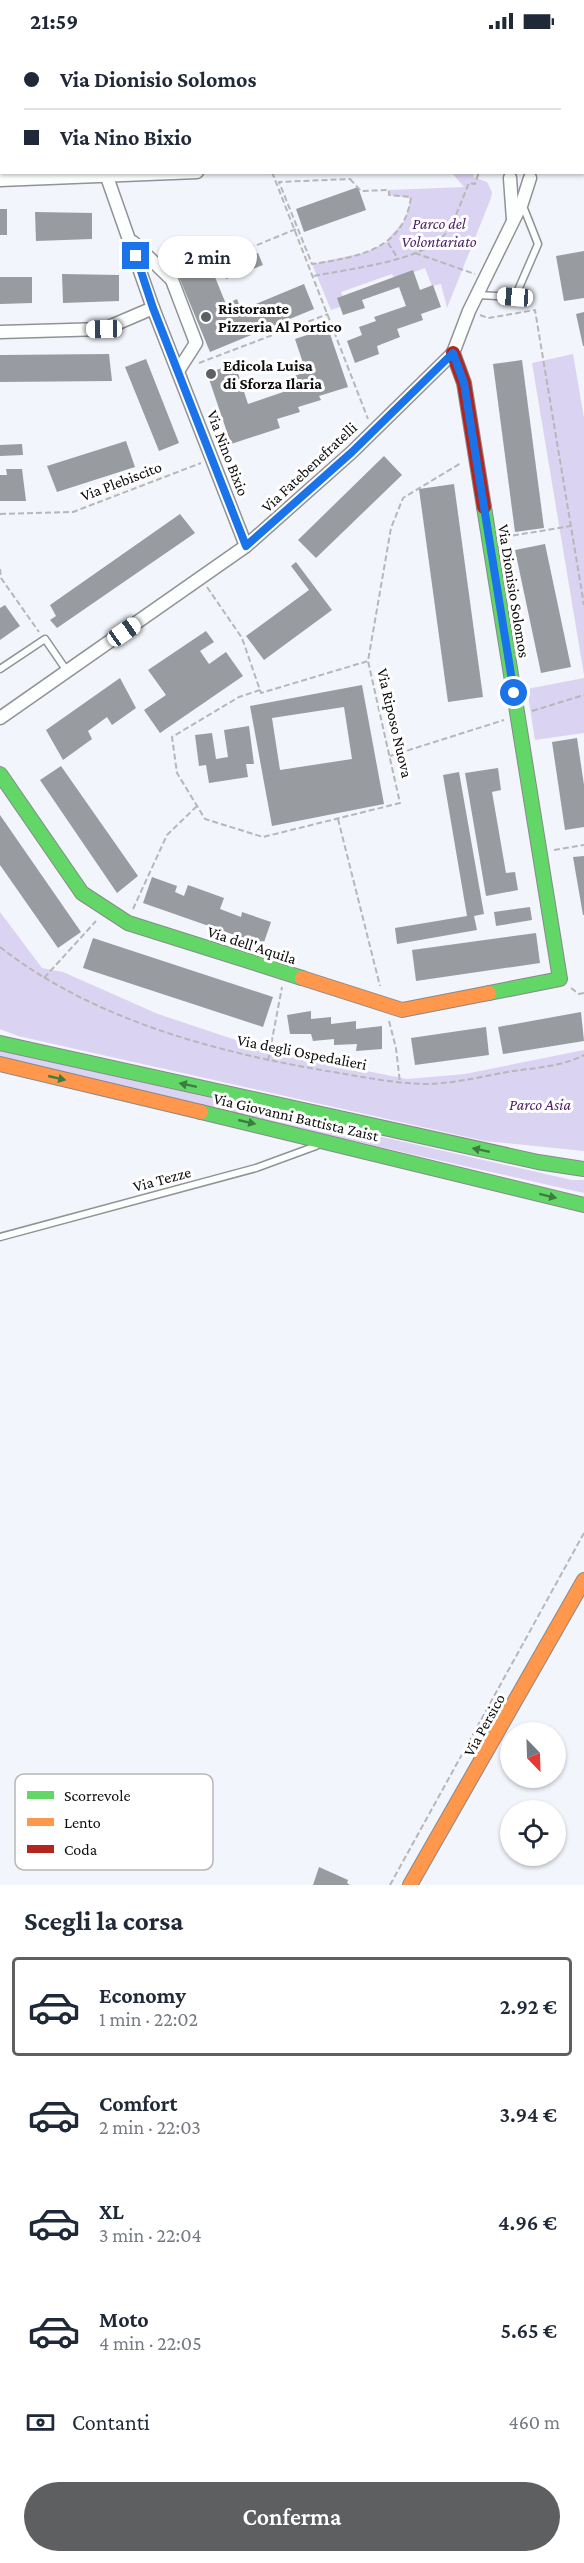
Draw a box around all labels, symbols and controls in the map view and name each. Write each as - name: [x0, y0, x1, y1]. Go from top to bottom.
- text: 21:59: [30, 9, 78, 34]
- text: Via Dionisio Solomos: [60, 67, 256, 92]
- text: Via Nino Bixio: [60, 125, 192, 150]
- park label: Parco del Volontariato: [401, 215, 477, 250]
- callout: 2 min: [157, 235, 256, 277]
- route end: [122, 242, 149, 269]
- text: 2 min: [184, 246, 231, 268]
- car: [496, 287, 534, 307]
- place label: Ristorante Pizzeria Al Portico: [218, 300, 342, 335]
- marker: Ristorante Pizzeria Al Portico: [199, 310, 213, 324]
- car: [86, 320, 122, 338]
- place label: Edicola Luisa di Sforza Ilaria: [223, 357, 322, 392]
- marker: Edicola Luisa di Sforza Ilaria: [204, 367, 218, 381]
- street label: Via Nino Bixio: [204, 408, 252, 498]
- street label: Via Fatebenefratelli: [258, 419, 360, 515]
- street label: Via Plebiscito: [78, 458, 164, 504]
- street label: Via Dionisio Solomos: [495, 523, 533, 659]
- car: [104, 614, 144, 650]
- street label: Via Riposo Nuova: [373, 667, 416, 780]
- route start: [500, 679, 527, 706]
- street label: Via dell'Aquila: [205, 923, 299, 969]
- street label: Via degli Ospedalieri: [236, 1031, 368, 1074]
- one-way arrow: [48, 1073, 66, 1083]
- one-way arrow: [179, 1079, 197, 1089]
- street label: Via Giovanni Battista Zaist: [212, 1090, 381, 1144]
- park label: Parco Asia: [509, 1096, 571, 1113]
- one-way arrow: [237, 1118, 256, 1128]
- one-way arrow: [472, 1144, 490, 1154]
- street label: Via Tezze: [131, 1163, 193, 1195]
- one-way arrow: [539, 1191, 557, 1201]
- street label: Via Persico: [460, 1691, 508, 1759]
- north arrow: [500, 1722, 566, 1788]
- map controls: [500, 1722, 566, 1866]
- legend: [15, 1774, 213, 1870]
- text: Scorrevole: [64, 1787, 130, 1804]
- button: locate: [500, 1800, 566, 1866]
- text: Lento: [64, 1814, 101, 1831]
- text: Coda: [64, 1841, 98, 1858]
- text: Scegli la corsa: [24, 1906, 183, 1936]
- icon: car: [27, 1980, 81, 2034]
- text: Economy: [99, 1983, 186, 2008]
- text: 2.92 €: [500, 1994, 557, 2019]
- text: 1 min · 22:02: [99, 2008, 198, 2030]
- icon: car: [27, 2088, 81, 2142]
- text: Comfort: [99, 2091, 177, 2116]
- text: 3.94 €: [500, 2102, 557, 2127]
- text: 2 min · 22:03: [99, 2116, 201, 2138]
- icon: car: [27, 2196, 81, 2250]
- text: XL: [99, 2199, 124, 2224]
- text: 4.96 €: [498, 2210, 557, 2235]
- text: 3 min · 22:04: [99, 2224, 202, 2246]
- icon: car: [27, 2304, 81, 2358]
- text: Moto: [99, 2307, 149, 2332]
- text: 5.65 €: [501, 2318, 557, 2343]
- text: 4 min · 22:05: [99, 2332, 202, 2354]
- icon: cash: [24, 2406, 57, 2439]
- text: Contanti: [72, 2410, 150, 2435]
- text: 460 m: [508, 2411, 560, 2433]
- button: Conferma: [24, 2482, 560, 2551]

